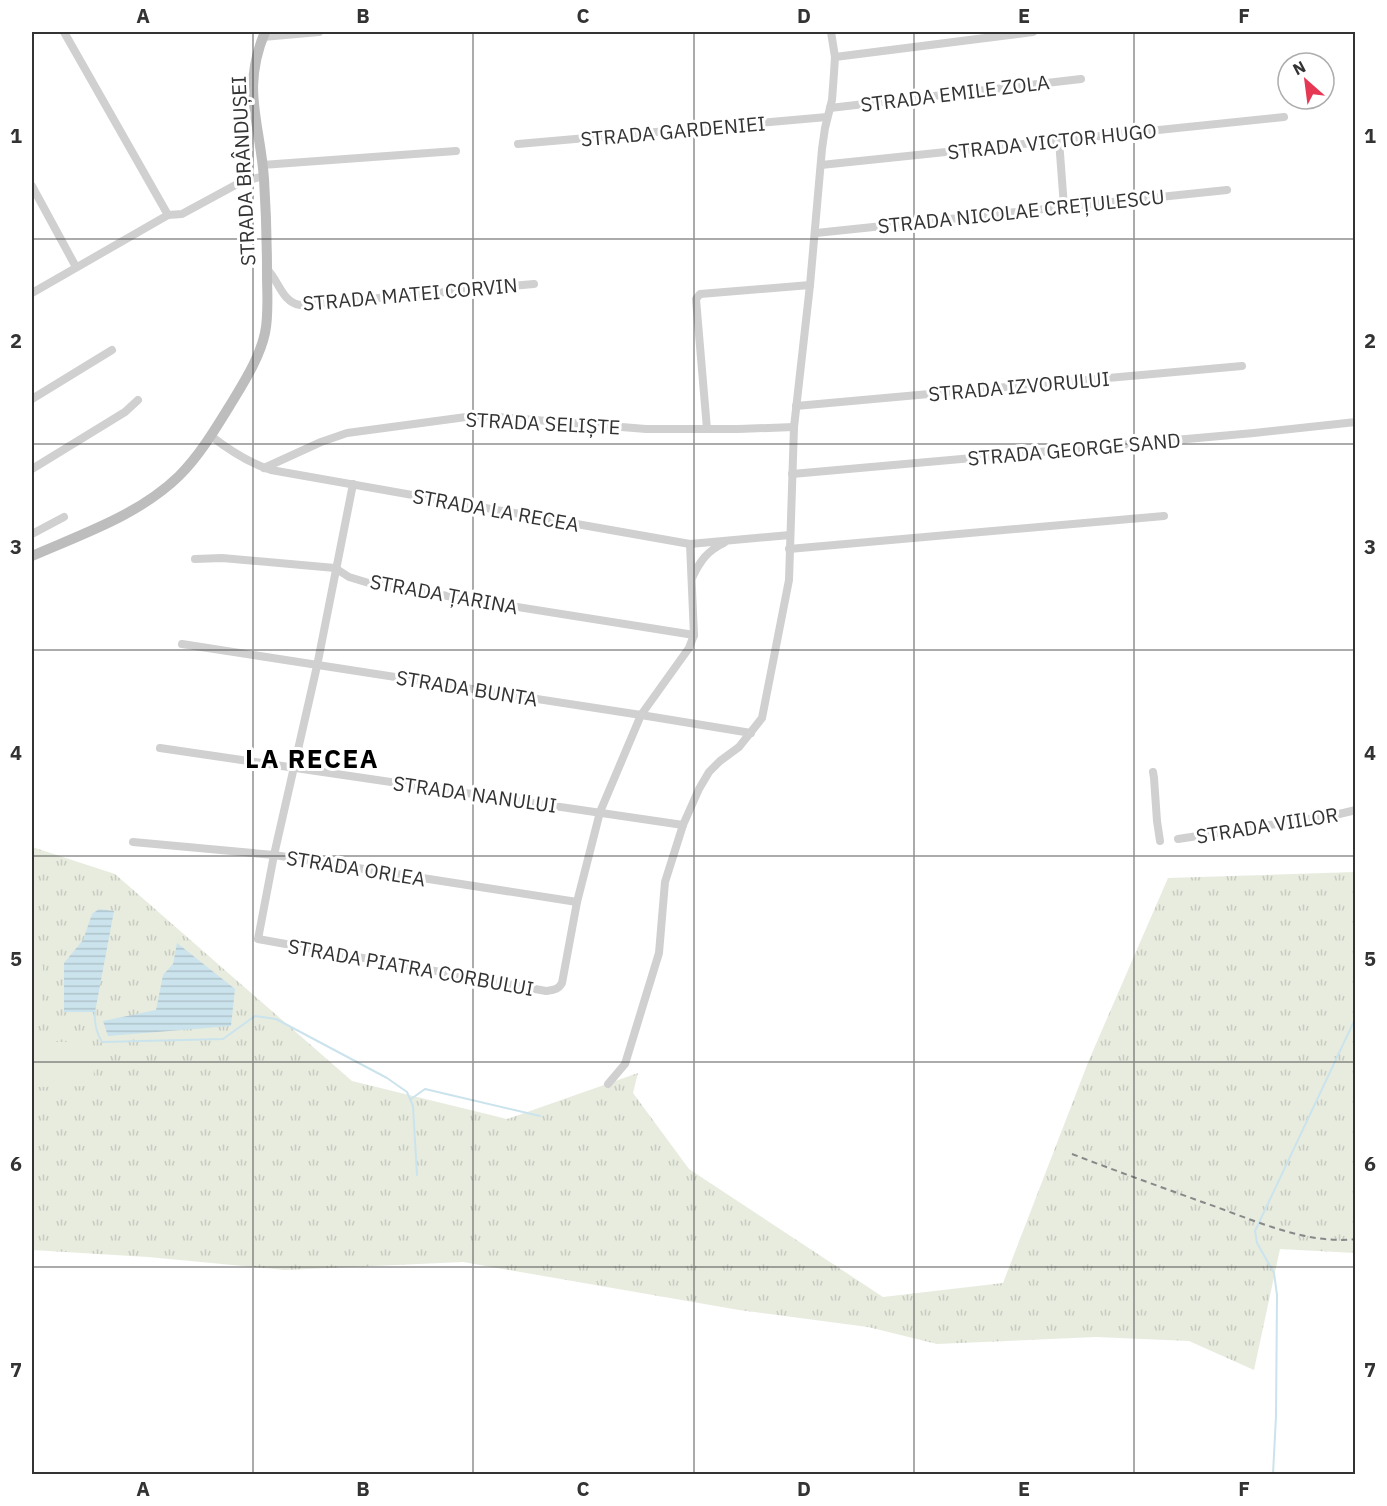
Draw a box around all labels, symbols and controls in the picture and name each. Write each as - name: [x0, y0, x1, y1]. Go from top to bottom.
- text: A: [136, 2, 150, 29]
- text: B: [356, 2, 370, 29]
- text: C: [576, 2, 590, 29]
- text: D: [797, 2, 811, 29]
- text: E: [1018, 2, 1030, 29]
- text: F: [1238, 2, 1250, 29]
- north arrow: [1276, 51, 1336, 111]
- text: N: [1289, 56, 1309, 79]
- street label: STRADA EMILE ZOLA: [859, 68, 1051, 118]
- street label: STRADA BRÂNDUȘEI: [225, 75, 261, 267]
- street label: STRADA GARDENIEI: [579, 109, 767, 153]
- street label: STRADA VICTOR HUGO: [946, 117, 1158, 165]
- text: 1: [10, 122, 22, 149]
- text: 1: [1364, 122, 1376, 149]
- street label: STRADA NICOLAE CREȚULESCU: [876, 183, 1166, 239]
- street label: STRADA MATEI CORVIN: [301, 271, 519, 317]
- text: 2: [10, 327, 22, 354]
- text: 2: [1364, 327, 1376, 354]
- street label: STRADA IZVORULUI: [927, 365, 1111, 407]
- street label: STRADA SELIȘTE: [465, 405, 621, 441]
- street label: STRADA GEORGE SAND: [966, 426, 1182, 472]
- street label: STRADA LA RECEA: [411, 482, 581, 538]
- text: 3: [10, 533, 22, 560]
- text: 3: [1364, 533, 1376, 560]
- street label: STRADA ȚARINA: [368, 568, 520, 620]
- street label: STRADA BUNTA: [394, 663, 540, 713]
- text: 4: [10, 739, 22, 766]
- text: 4: [1364, 739, 1376, 766]
- district label: LA RECEA: [245, 741, 379, 775]
- street label: STRADA NANULUI: [392, 769, 558, 819]
- street label: STRADA VIILOR: [1194, 800, 1340, 850]
- street label: STRADA ORLEA: [284, 844, 428, 892]
- street label: STRADA PIATRA CORBULUI: [286, 932, 536, 1002]
- text: 5: [10, 945, 22, 972]
- text: 5: [1364, 945, 1376, 972]
- text: 6: [10, 1150, 22, 1177]
- text: 6: [1364, 1150, 1376, 1177]
- text: 7: [10, 1356, 22, 1383]
- text: 7: [1364, 1356, 1376, 1383]
- text: A: [136, 1475, 150, 1502]
- text: B: [356, 1475, 370, 1502]
- text: C: [576, 1475, 590, 1502]
- text: D: [797, 1475, 811, 1502]
- text: E: [1018, 1475, 1030, 1502]
- text: F: [1238, 1475, 1250, 1502]

